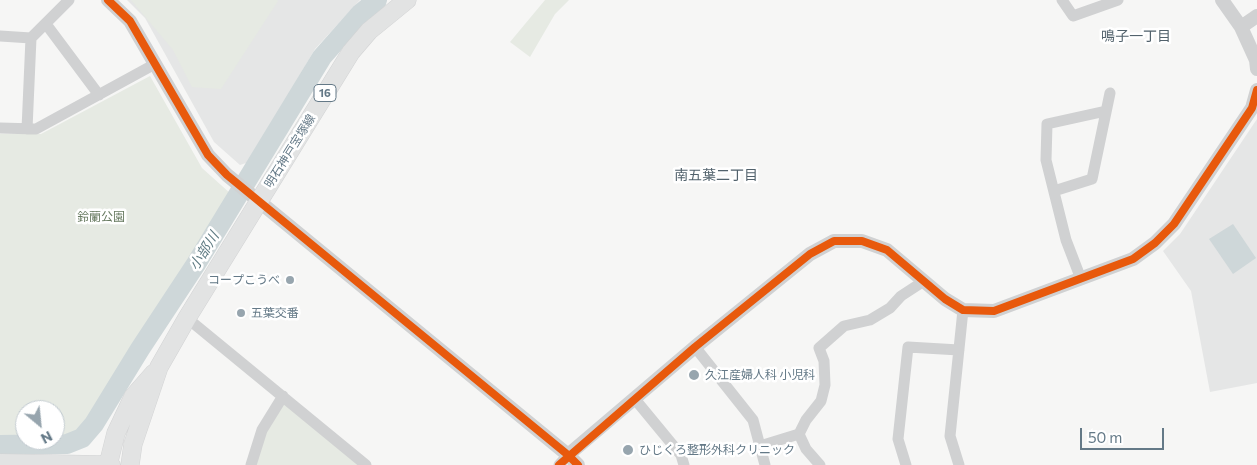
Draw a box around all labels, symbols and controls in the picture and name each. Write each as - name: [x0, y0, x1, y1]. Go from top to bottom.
- district label: 鳴子一丁目: [1101, 28, 1171, 44]
- road number: 16: [314, 85, 336, 102]
- street label: 明石神戸宝塚線: [262, 112, 318, 190]
- district label: 南五葉二丁目: [674, 167, 758, 183]
- park label: 鈴蘭公園: [77, 210, 125, 224]
- water label: 小部川: [186, 229, 222, 273]
- place label: コープこうべ: [208, 273, 280, 287]
- marker: コープこうべ: [284, 274, 296, 286]
- place label: 五葉交番: [251, 306, 299, 320]
- marker: 五葉交番: [235, 307, 247, 319]
- marker: 久江産婦人科 小児科: [687, 368, 701, 382]
- place label: 久江産婦人科 小児科: [705, 368, 815, 382]
- north arrow: [15, 400, 65, 450]
- scale bar: [1082, 418, 1166, 450]
- text: N: [38, 428, 55, 448]
- text: 50 m: [1088, 428, 1122, 446]
- marker: ひじくろ整形外科クリニック: [621, 443, 635, 457]
- place label: ひじくろ整形外科クリニック: [639, 443, 795, 457]

